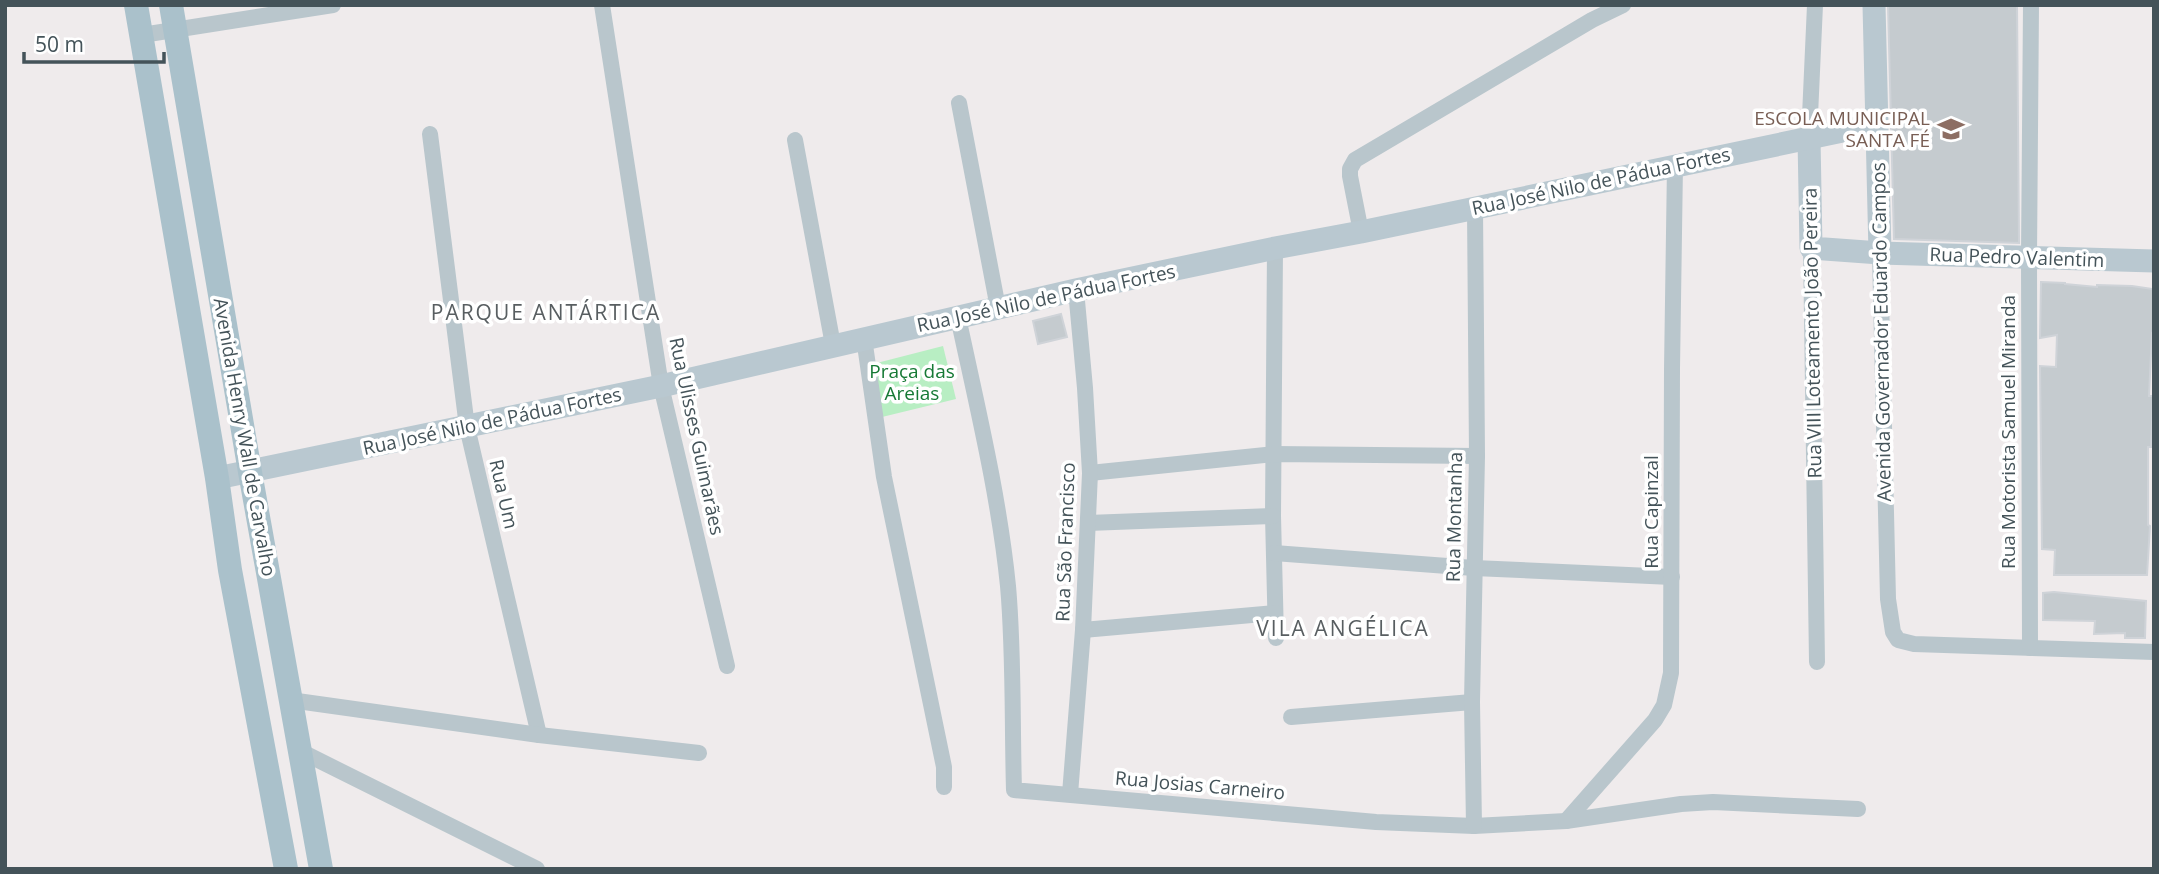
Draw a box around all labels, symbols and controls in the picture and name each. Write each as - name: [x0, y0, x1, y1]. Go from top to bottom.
- scale bar: [24, 21, 164, 65]
- text: 50 m: [35, 30, 84, 58]
- place label: ESCOLA MUNICIPAL SANTA FÉ: [1754, 105, 1930, 153]
- school or university icon: ESCOLA MUNICIPAL SANTA FÉ: [1936, 114, 1966, 144]
- street label: Rua José Nilo de Pádua Fortes: [1469, 141, 1733, 221]
- street label: Avenida Governador Eduardo Campos: [1865, 162, 1897, 502]
- street label: Rua VIII Loteamento João Pereira: [1796, 188, 1828, 478]
- street label: Rua Pedro Valentim: [1929, 241, 2105, 273]
- street label: Rua José Nilo de Pádua Fortes: [914, 258, 1178, 338]
- street label: Rua Motorista Samuel Miranda: [1995, 295, 2021, 569]
- street label: Avenida Henry Wall de Carvalho: [208, 296, 282, 578]
- district label: PARQUE ANTÁRTICA: [431, 298, 661, 326]
- street label: Rua Ulisses Guimarães: [663, 335, 731, 537]
- park label: Praça das Areias: [869, 358, 955, 406]
- street label: Rua José Nilo de Pádua Fortes: [360, 381, 624, 461]
- street label: Rua Montanha: [1440, 452, 1468, 582]
- street label: Rua Capinzal: [1638, 455, 1664, 569]
- street label: Rua Um: [483, 457, 525, 531]
- street label: Rua São Francisco: [1049, 462, 1081, 622]
- district label: VILA ANGÉLICA: [1256, 614, 1430, 642]
- street label: Rua Josias Carneiro: [1114, 765, 1286, 805]

